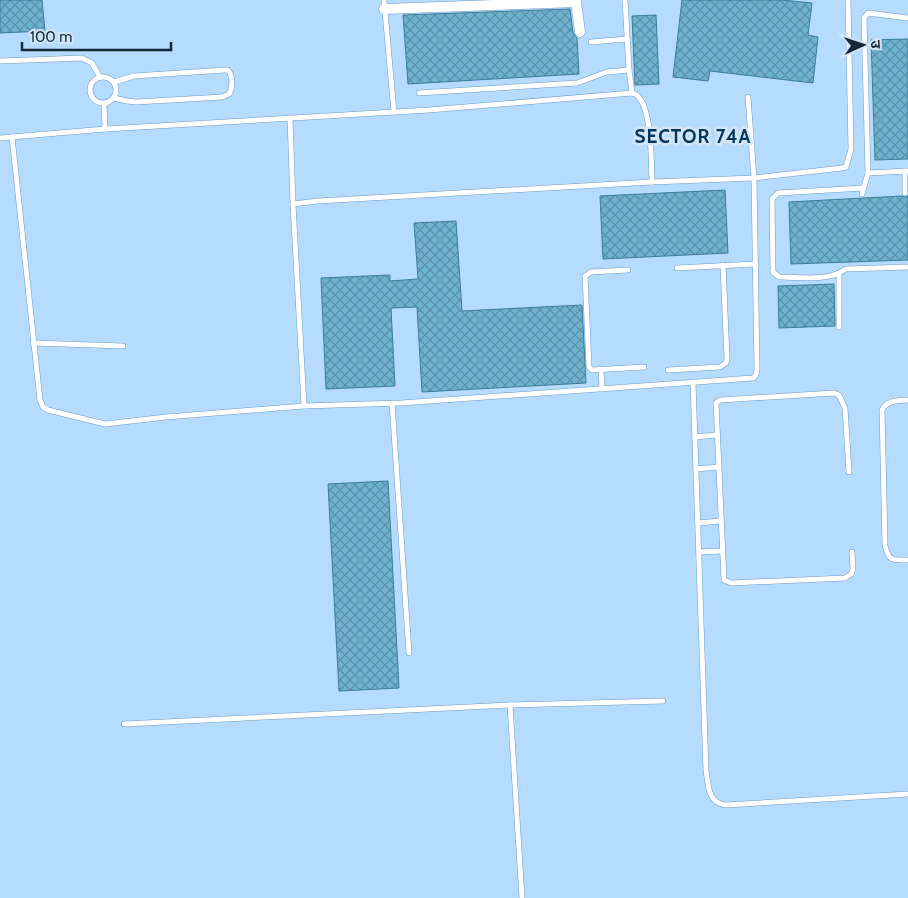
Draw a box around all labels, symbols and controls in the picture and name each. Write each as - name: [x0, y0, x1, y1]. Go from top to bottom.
- scale bar: [22, 20, 171, 52]
- north arrow: [838, 20, 888, 70]
- text: 100 m: [30, 28, 72, 46]
- text: उ: [867, 40, 885, 50]
- district label: SECTOR 74A: [635, 125, 751, 148]

